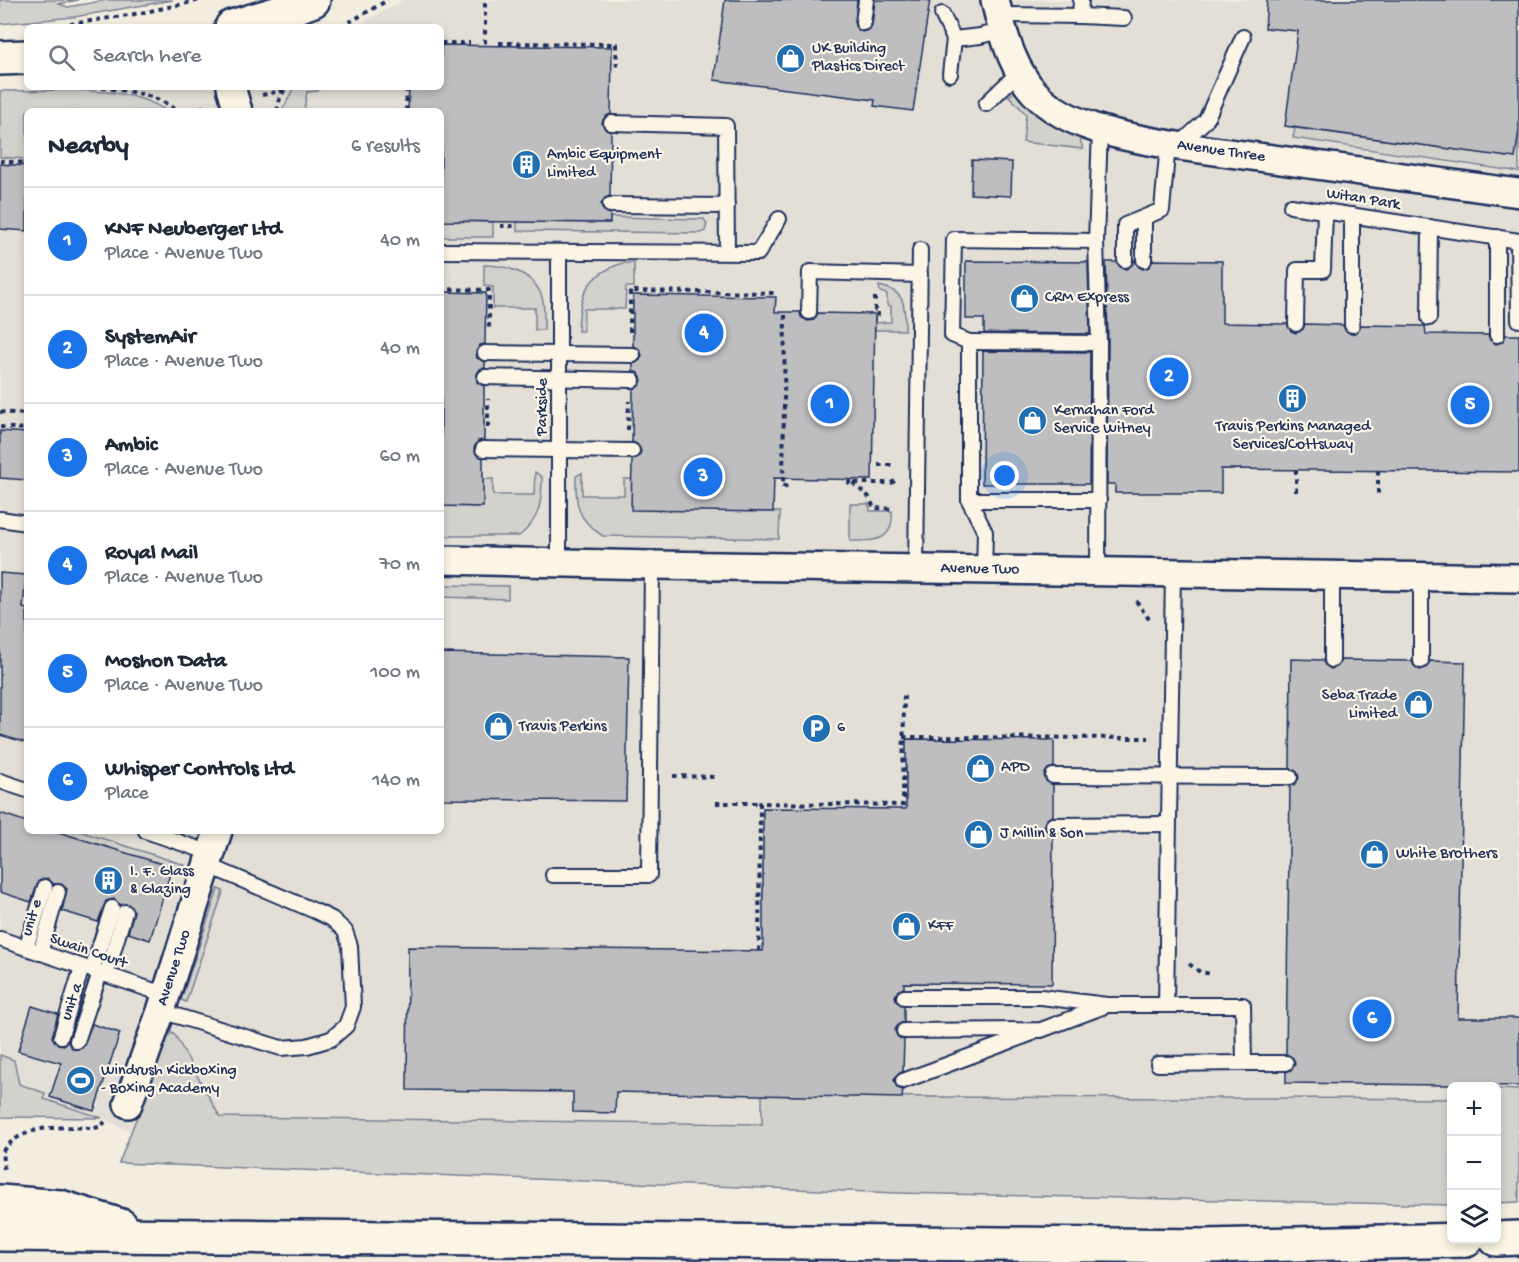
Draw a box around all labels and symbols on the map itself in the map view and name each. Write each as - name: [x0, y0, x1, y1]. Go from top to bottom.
- place label: UK Building Plastics Direct: [811, 40, 906, 77]
- shop icon: UK Building Plastics Direct: [775, 42, 807, 74]
- street label: Avenue Three: [1176, 136, 1267, 168]
- place label: Ambic Equipment Limited: [547, 146, 663, 183]
- building icon: Ambic Equipment Limited: [510, 148, 542, 180]
- street label: Witan Park: [1325, 185, 1403, 215]
- shop icon: CRM Express: [1008, 282, 1040, 314]
- place label: CRM Express: [1045, 289, 1130, 308]
- pin: 4: [684, 310, 724, 356]
- pin: 2: [1150, 354, 1188, 400]
- street label: Parkside: [534, 378, 553, 437]
- pin: 1: [810, 382, 850, 426]
- pin: 5: [1450, 382, 1490, 428]
- building icon: Travis Perkins Managed Services/Cottsway: [1277, 383, 1309, 415]
- place label: Kernahan Ford Service Witney: [1054, 402, 1155, 439]
- shop icon: Kernahan Ford Service Witney: [1017, 404, 1049, 436]
- place label: Travis Perkins Managed Services/Cottsway: [1215, 418, 1372, 455]
- pin: 3: [684, 454, 722, 500]
- your location: [990, 461, 1019, 490]
- street label: Avenue Two: [940, 560, 1020, 580]
- place label: Seba Trade Limited: [1322, 687, 1399, 724]
- shop icon: Seba Trade Limited: [1402, 689, 1434, 721]
- shop icon: Travis Perkins: [482, 711, 514, 743]
- parking icon: 6: [800, 712, 832, 744]
- place label: Travis Perkins: [518, 718, 608, 737]
- place label: 6: [837, 719, 846, 738]
- shop icon: APD: [964, 752, 996, 784]
- place label: APD: [1001, 759, 1030, 778]
- shop icon: J Millin & Son: [963, 818, 995, 850]
- place label: J Millin & Son: [1000, 825, 1084, 844]
- shop icon: White Brothers: [1359, 838, 1391, 870]
- place label: White Brothers: [1396, 845, 1498, 864]
- place label: I. F. Glass & Glazing: [130, 863, 195, 900]
- building icon: I. F. Glass & Glazing: [93, 865, 125, 897]
- street label: unit e: [18, 897, 48, 939]
- shop icon: KFF: [891, 910, 923, 942]
- place label: KFF: [928, 917, 954, 936]
- street label: Avenue Two: [154, 928, 196, 1008]
- street label: Swain Court: [47, 930, 130, 975]
- street label: unit a: [58, 980, 88, 1023]
- pin: 6: [1352, 996, 1392, 1042]
- place label: Windrush Kickboxing - Boxing Academy: [101, 1062, 237, 1099]
- sports icon: Windrush Kickboxing - Boxing Academy: [64, 1064, 96, 1096]

